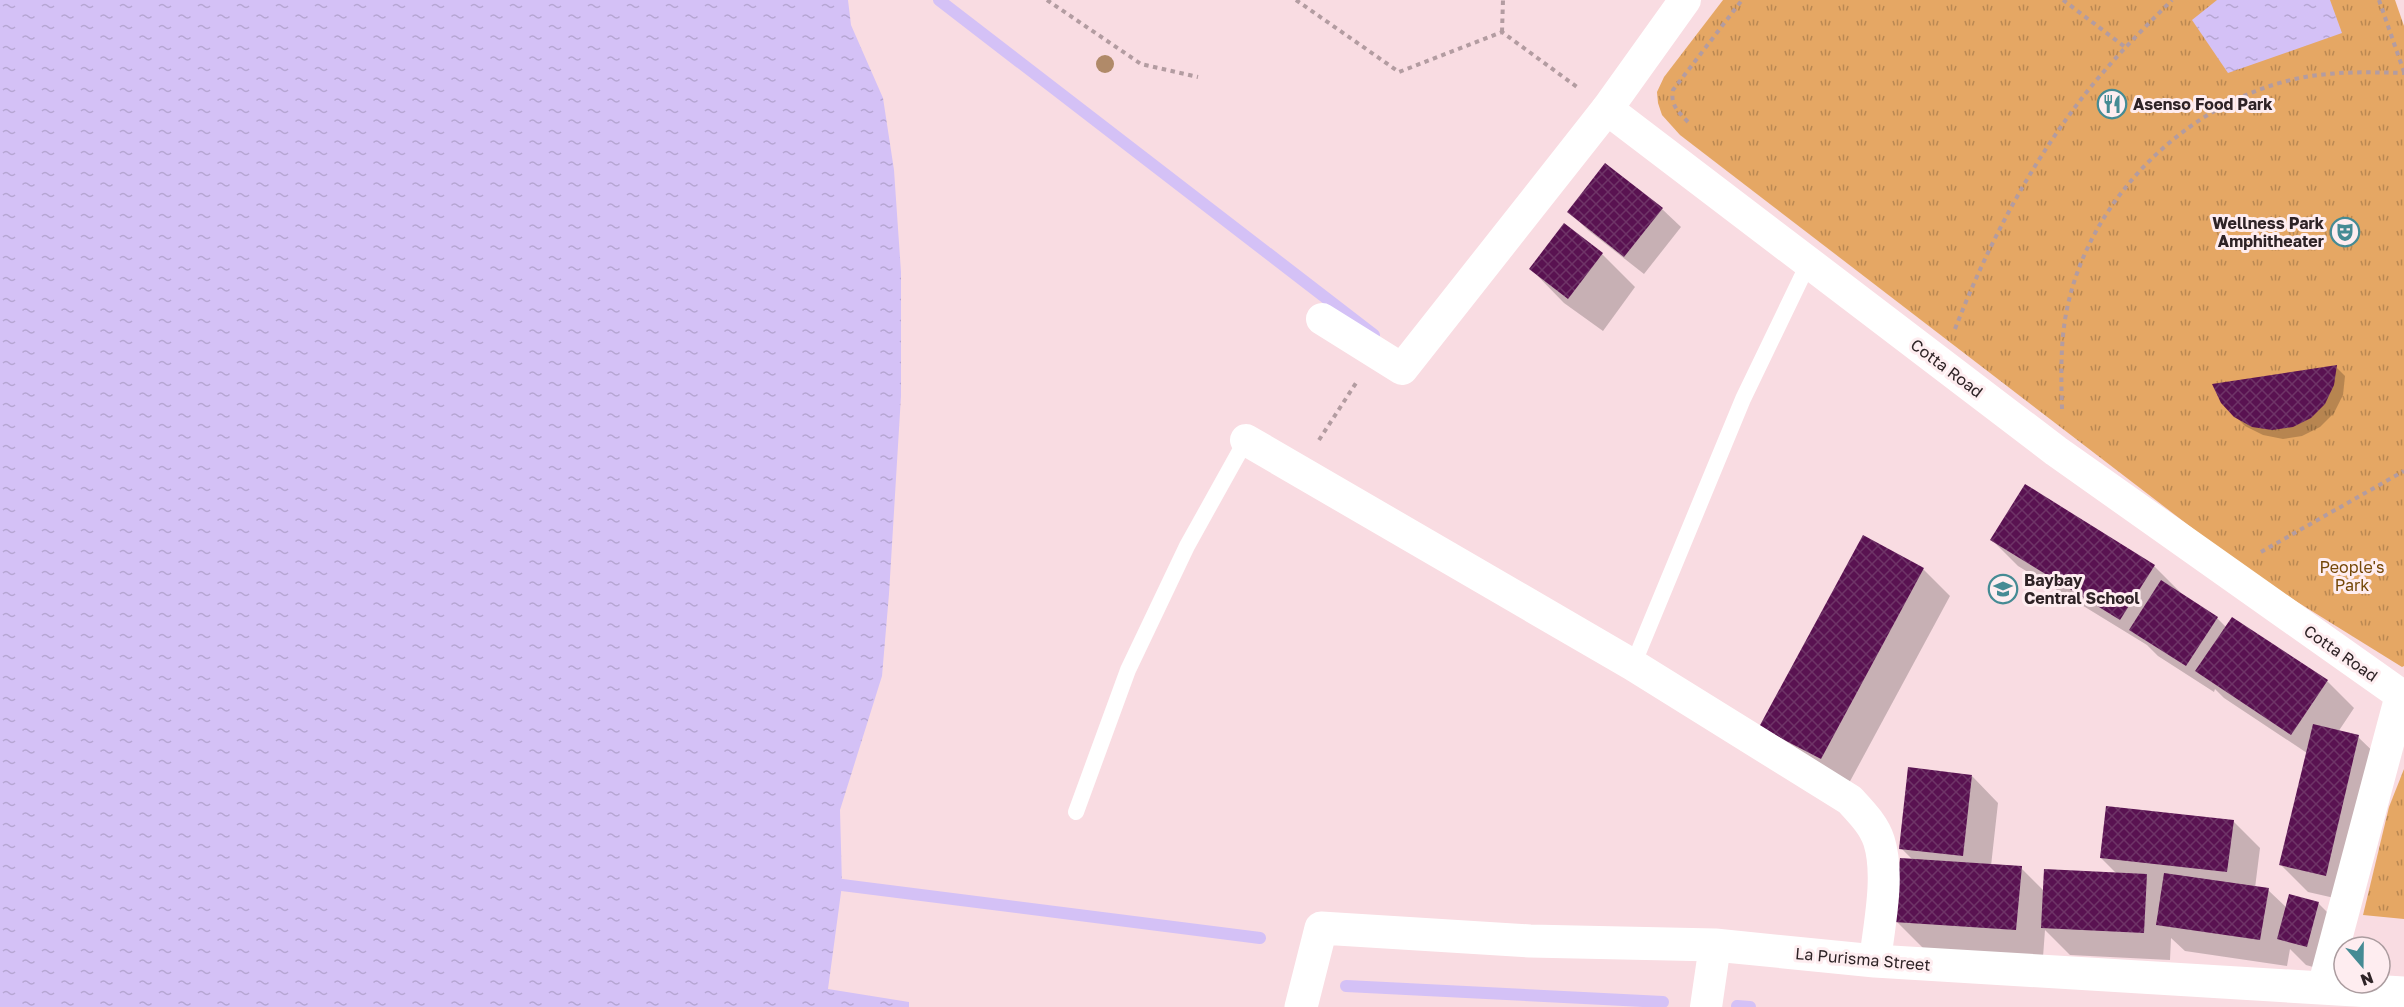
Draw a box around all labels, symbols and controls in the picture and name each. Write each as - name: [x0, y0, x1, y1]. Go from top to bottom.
- restaurant icon: Asenso Food Park: [2096, 88, 2128, 120]
- place label: Asenso Food Park: [2133, 94, 2273, 114]
- place label: Wellness Park Amphitheater: [2212, 213, 2325, 251]
- theatre icon: Wellness Park Amphitheater: [2329, 216, 2361, 248]
- street label: Cotta Road: [1907, 334, 1987, 402]
- park label: People's Park: [2319, 557, 2385, 595]
- place label: Baybay Central School: [2024, 570, 2140, 608]
- school or university icon: Baybay Central School: [1987, 573, 2019, 605]
- street label: Cotta Road: [2300, 620, 2382, 686]
- north arrow: [2332, 935, 2392, 995]
- street label: La Purisma Street: [1794, 943, 1932, 975]
- text: N: [2358, 968, 2376, 991]

